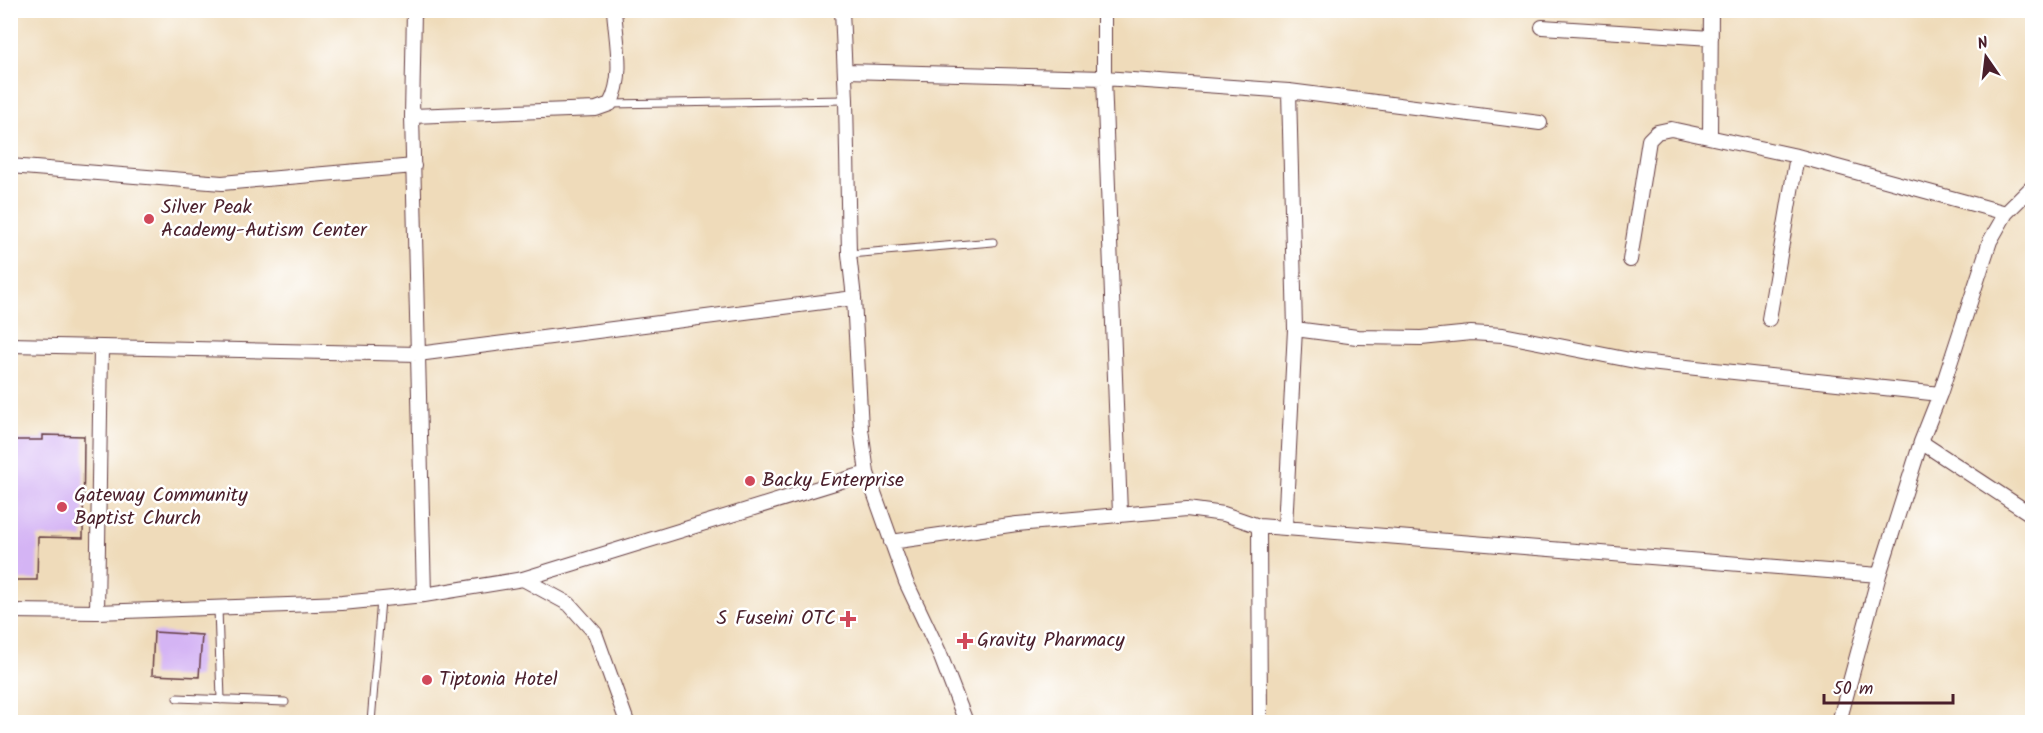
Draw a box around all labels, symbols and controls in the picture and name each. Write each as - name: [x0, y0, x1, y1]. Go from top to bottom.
- north arrow: [1956, 27, 2016, 87]
- text: N: [1975, 31, 1991, 57]
- place label: Silver Peak Academy-Autism Center: [161, 192, 368, 247]
- marker: Silver Peak Academy-Autism Center: [142, 212, 156, 226]
- place label: Backy Enterprise: [762, 465, 904, 497]
- marker: Backy Enterprise: [743, 474, 757, 488]
- place label: Gateway Community Baptist Church: [74, 480, 248, 535]
- marker: Gateway Community Baptist Church: [55, 500, 69, 514]
- place label: S Fuseini OTC: [717, 603, 836, 635]
- marker: S Fuseini OTC: [841, 612, 855, 626]
- place label: Gravity Pharmacy: [977, 625, 1125, 657]
- marker: Gravity Pharmacy: [958, 634, 972, 648]
- place label: Tiptonia Hotel: [439, 664, 558, 696]
- scale bar: [1824, 667, 1953, 705]
- marker: Tiptonia Hotel: [420, 673, 434, 687]
- text: 50 m: [1833, 675, 1873, 704]

